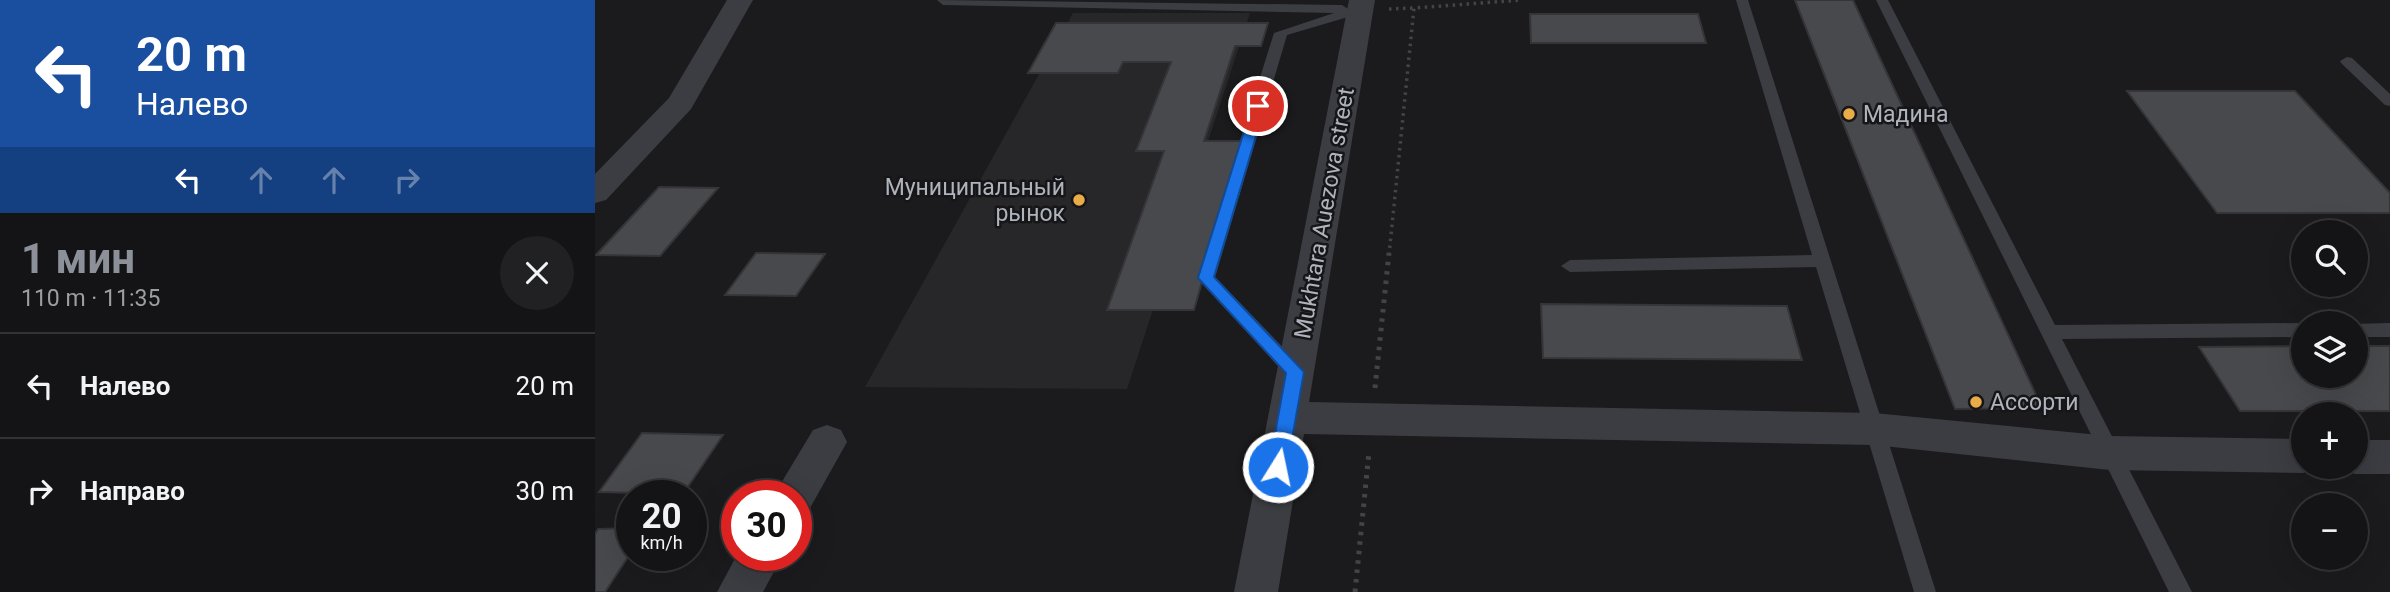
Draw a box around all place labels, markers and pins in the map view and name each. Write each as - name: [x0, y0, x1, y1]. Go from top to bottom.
- pin: [1228, 76, 1288, 136]
- place label: Мадина: [1863, 101, 1949, 128]
- marker: Мадина: [1841, 106, 1857, 122]
- place label: Муниципальный рынок: [885, 174, 1066, 227]
- marker: Муниципальный рынок: [1071, 192, 1087, 208]
- place label: Ассорти: [1990, 389, 2079, 416]
- marker: Ассорти: [1968, 394, 1984, 410]

